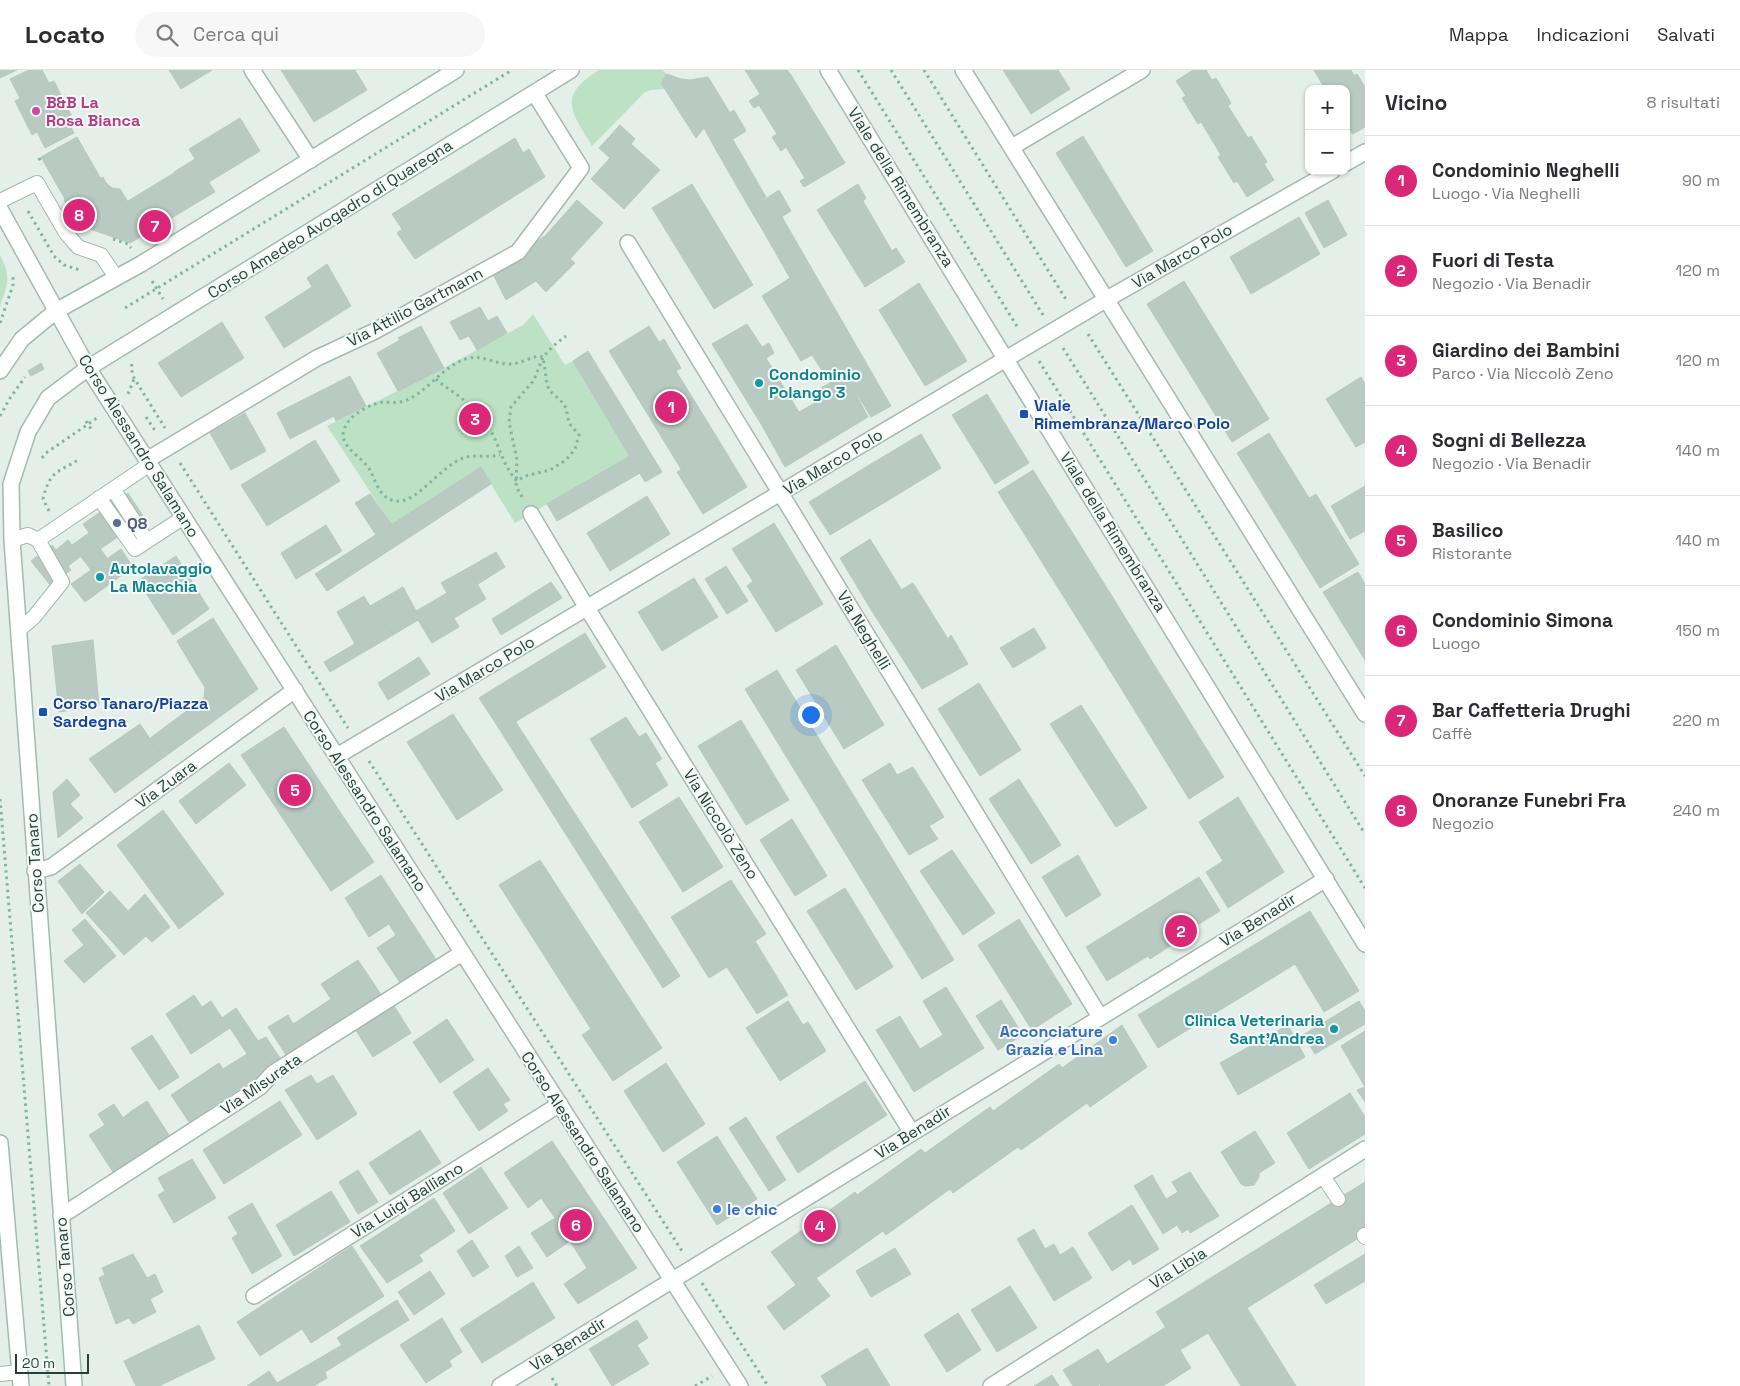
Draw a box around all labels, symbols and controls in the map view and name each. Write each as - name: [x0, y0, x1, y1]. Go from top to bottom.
- search box: [135, 12, 485, 57]
- text: Locato: [25, 19, 105, 50]
- icon: search: [153, 21, 181, 49]
- text: Cerca qui: [193, 22, 279, 47]
- text: Mappa: [1449, 23, 1508, 46]
- text: Indicazioni: [1536, 23, 1629, 46]
- text: Salvati: [1657, 23, 1715, 46]
- map controls: [1305, 85, 1350, 175]
- button: +: [1305, 85, 1350, 130]
- text: Vicino: [1385, 89, 1447, 116]
- place label: B&B La Rosa Bianca: [46, 92, 140, 131]
- text: 8 risultati: [1647, 92, 1720, 113]
- street label: Viale della Rimembranza: [843, 103, 959, 271]
- marker: B&B La Rosa Bianca: [30, 105, 42, 117]
- button: −: [1305, 130, 1350, 175]
- street label: Corso Amedeo Avogadro di Quaregna: [204, 135, 456, 303]
- text: Condominio Neghelli: [1432, 158, 1619, 183]
- text: 1: [1397, 170, 1405, 191]
- text: 90 m: [1682, 170, 1720, 191]
- text: Luogo · Via Neghelli: [1432, 183, 1580, 204]
- pin: 8: [63, 196, 95, 234]
- pin: 7: [139, 207, 171, 245]
- street label: Via Marco Polo: [1128, 219, 1236, 293]
- text: Fuori di Testa: [1432, 248, 1554, 273]
- text: 2: [1396, 260, 1406, 281]
- text: 120 m: [1676, 260, 1720, 281]
- street label: Via Attilio Gartmann: [343, 262, 487, 352]
- text: Negozio · Via Benadir: [1432, 273, 1591, 294]
- text: Giardino dei Bambini: [1432, 338, 1620, 363]
- street label: Corso Alessandro Salamano: [74, 350, 204, 542]
- text: 3: [1396, 350, 1406, 371]
- text: 120 m: [1676, 350, 1720, 371]
- text: Parco · Via Niccolò Zeno: [1432, 363, 1614, 384]
- place label: Condominio Polango 3: [769, 364, 861, 403]
- marker: Condominio Polango 3: [753, 377, 765, 389]
- pin: 1: [655, 388, 687, 426]
- place label: Viale Rimembranza/Marco Polo: [1034, 395, 1230, 434]
- pin: 3: [459, 400, 491, 438]
- marker: Viale Rimembranza/Marco Polo: [1018, 408, 1030, 420]
- street label: Via Marco Polo: [779, 424, 887, 500]
- text: Sogni di Bellezza: [1432, 428, 1586, 453]
- text: 4: [1396, 440, 1406, 461]
- text: 140 m: [1675, 440, 1720, 461]
- street label: Viale della Rimembranza: [1055, 448, 1171, 616]
- text: Negozio · Via Benadir: [1432, 453, 1591, 474]
- place label: Q8: [127, 513, 148, 534]
- marker: Q8: [111, 517, 123, 529]
- text: Basilico: [1432, 518, 1503, 543]
- text: 5: [1396, 530, 1406, 551]
- text: 140 m: [1675, 530, 1720, 551]
- text: Ristorante: [1432, 543, 1512, 564]
- place label: Autolavaggio La Macchia: [110, 558, 212, 597]
- marker: Autolavaggio La Macchia: [94, 571, 106, 583]
- street label: Via Neghelli: [832, 587, 896, 673]
- text: Condominio Simona: [1432, 608, 1613, 633]
- text: 6: [1396, 620, 1406, 641]
- text: 150 m: [1676, 620, 1720, 641]
- street label: Via Marco Polo: [431, 631, 539, 707]
- text: Luogo: [1432, 633, 1481, 654]
- place label: Corso Tanaro/Piazza Sardegna: [53, 693, 208, 732]
- text: Bar Caffetteria Drughi: [1432, 698, 1631, 723]
- your location: [798, 702, 824, 728]
- marker: Corso Tanaro/Piazza Sardegna: [37, 706, 49, 718]
- street label: Corso Alessandro Salamano: [298, 706, 432, 896]
- text: 7: [1397, 710, 1405, 731]
- text: 220 m: [1673, 710, 1720, 731]
- text: Caffè: [1432, 723, 1472, 744]
- street label: Via Zuara: [131, 755, 201, 813]
- street label: Via Niccolò Zeno: [678, 765, 764, 883]
- pin: 5: [279, 771, 311, 809]
- text: Onoranze Funebri Fra: [1432, 788, 1626, 813]
- text: 8: [1396, 800, 1406, 821]
- text: 240 m: [1673, 800, 1720, 821]
- street label: Corso Tanaro: [21, 812, 49, 914]
- text: Negozio: [1432, 813, 1494, 834]
- street label: Via Benadir: [1216, 888, 1300, 952]
- pin: 2: [1165, 912, 1197, 950]
- place label: Clinica Veterinaria Sant'Andrea: [1184, 1010, 1324, 1049]
- place label: Acconciature Grazia e Lina: [1000, 1021, 1103, 1060]
- marker: Clinica Veterinaria Sant'Andrea: [1328, 1023, 1340, 1035]
- marker: Acconciature Grazia e Lina: [1107, 1034, 1119, 1046]
- street label: Corso Alessandro Salamano: [516, 1047, 650, 1237]
- street label: Via Misurata: [216, 1048, 306, 1120]
- street label: Via Benadir: [871, 1100, 955, 1164]
- street label: Via Luigi Balliano: [347, 1157, 467, 1243]
- place label: le chic: [727, 1199, 777, 1220]
- marker: le chic: [711, 1203, 723, 1215]
- pin: 6: [560, 1206, 592, 1244]
- pin: 4: [804, 1207, 836, 1245]
- street label: Corso Tanaro: [50, 1216, 80, 1318]
- street label: Via Libia: [1146, 1242, 1210, 1294]
- street label: Via Benadir: [526, 1312, 610, 1376]
- scale bar: [15, 1351, 89, 1374]
- text: 20 m: [22, 1354, 55, 1372]

